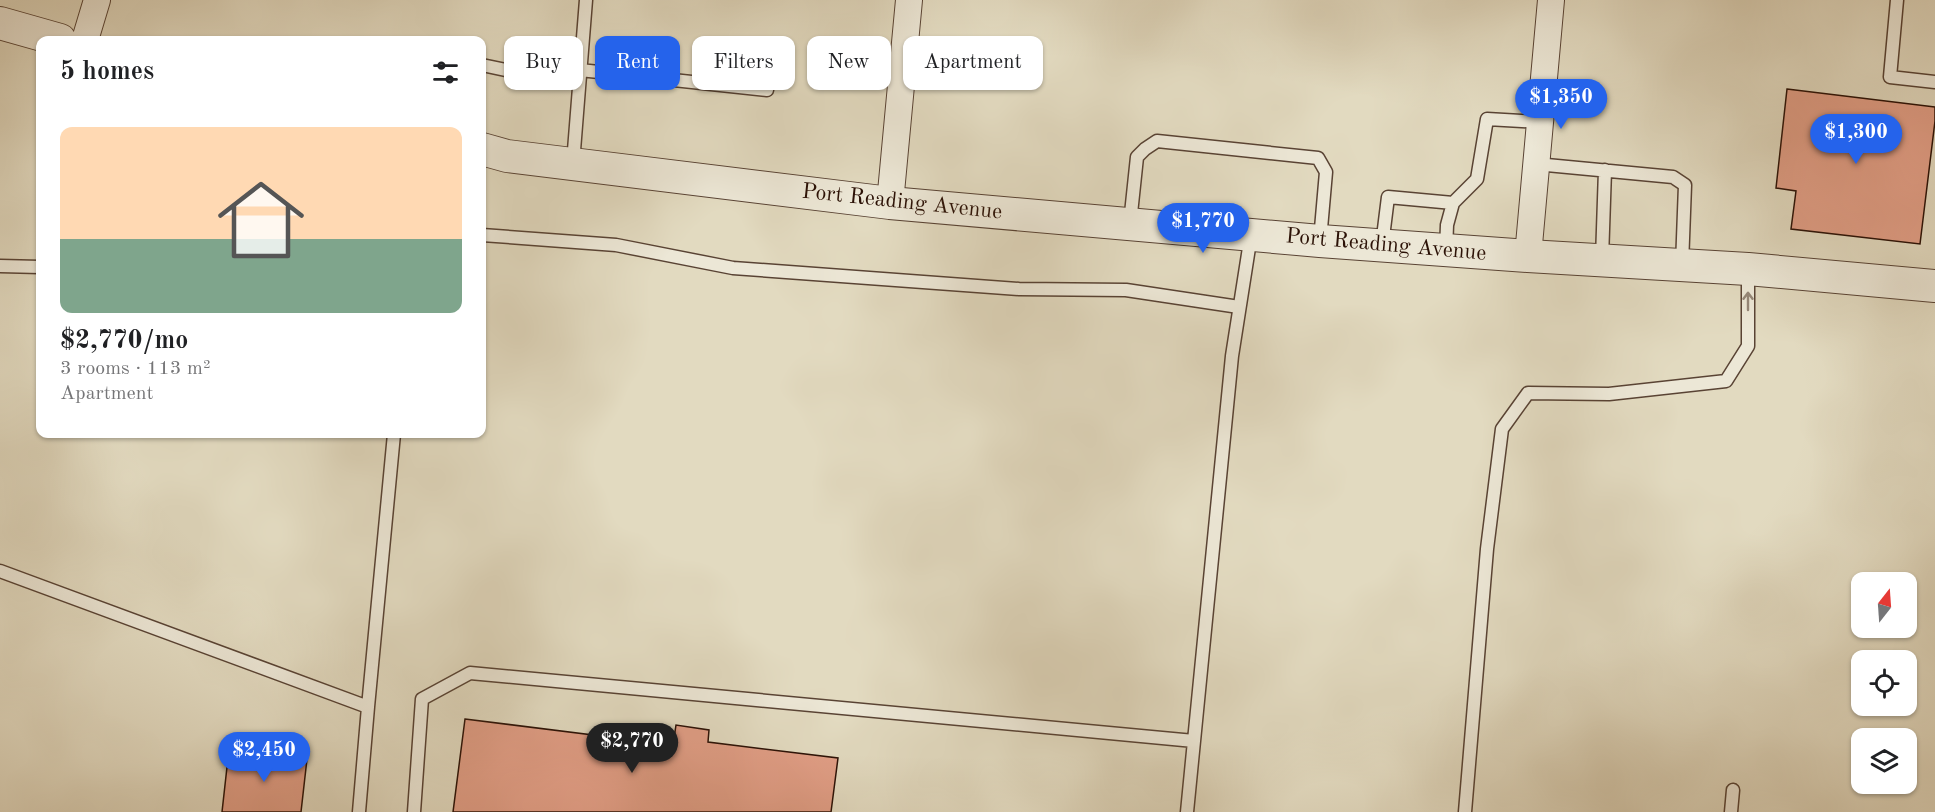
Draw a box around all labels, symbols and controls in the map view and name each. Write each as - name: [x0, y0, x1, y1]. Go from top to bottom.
- chip: Buy: [504, 36, 583, 90]
- chip: Rent: [595, 36, 680, 90]
- chip: Filters: [692, 36, 795, 90]
- chip: New: [807, 36, 891, 90]
- chip: Apartment: [903, 36, 1043, 90]
- icon: filters: [429, 56, 462, 89]
- text: 5 homes: [60, 59, 154, 85]
- pin: $1,350: [1512, 79, 1610, 130]
- text: $1,350: [1529, 88, 1593, 108]
- pin: $1,300: [1807, 114, 1905, 165]
- text: $1,300: [1824, 123, 1888, 143]
- icon: home: [207, 166, 315, 274]
- street label: Port Reading Avenue: [801, 181, 1003, 223]
- pin: $1,770: [1154, 203, 1252, 254]
- text: $1,770: [1171, 212, 1235, 232]
- street label: Port Reading Avenue: [1285, 225, 1487, 265]
- one-way arrow: [1742, 292, 1754, 312]
- text: $2,770/mo: [60, 328, 188, 354]
- text: 3 rooms · 113 m²: [60, 359, 210, 379]
- text: Apartment: [60, 384, 154, 404]
- north arrow: [1851, 572, 1917, 638]
- map controls: [1851, 572, 1917, 794]
- button: locate: [1851, 650, 1917, 716]
- pin: $2,770: [583, 723, 681, 774]
- button: layers: [1851, 728, 1917, 794]
- pin: $2,450: [215, 732, 313, 783]
- text: $2,770: [600, 732, 664, 752]
- text: $2,450: [232, 741, 296, 761]

